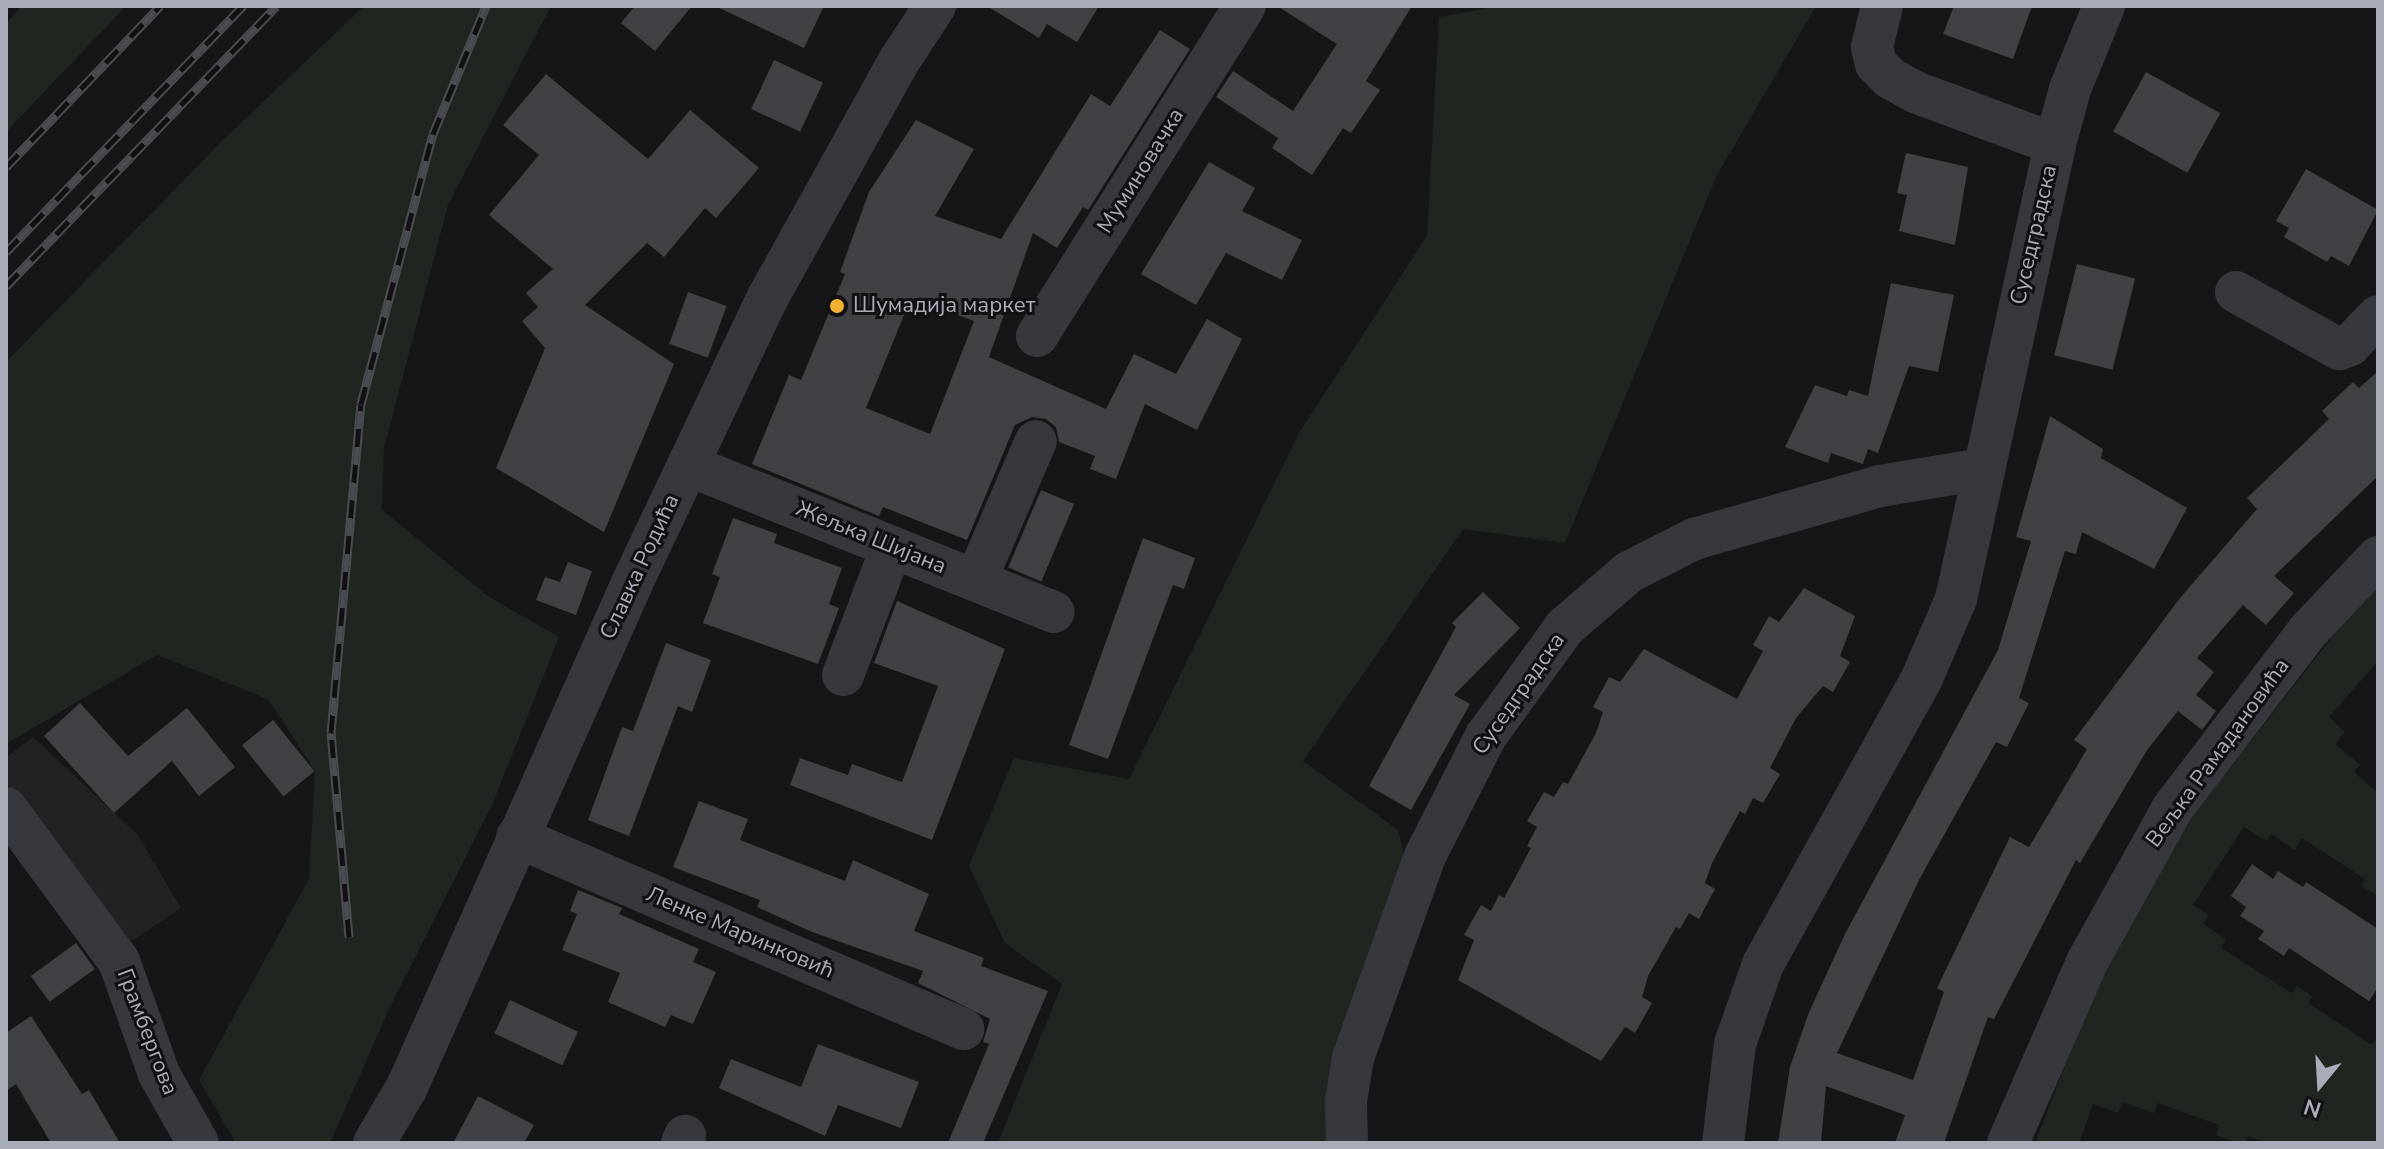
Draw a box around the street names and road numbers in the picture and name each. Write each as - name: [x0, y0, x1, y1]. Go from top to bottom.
- street label: Муминовачка: [1092, 104, 1190, 238]
- street label: Суседградска: [2005, 163, 2063, 307]
- street label: Славка Родића: [595, 490, 685, 644]
- street label: Жељка Шијана: [792, 496, 950, 580]
- street label: Суседградска: [1467, 628, 1571, 760]
- street label: Вељка Рамадановића: [2141, 654, 2295, 852]
- street label: Ленке Маринковић: [642, 882, 838, 984]
- street label: Грамбергова: [111, 965, 183, 1099]

